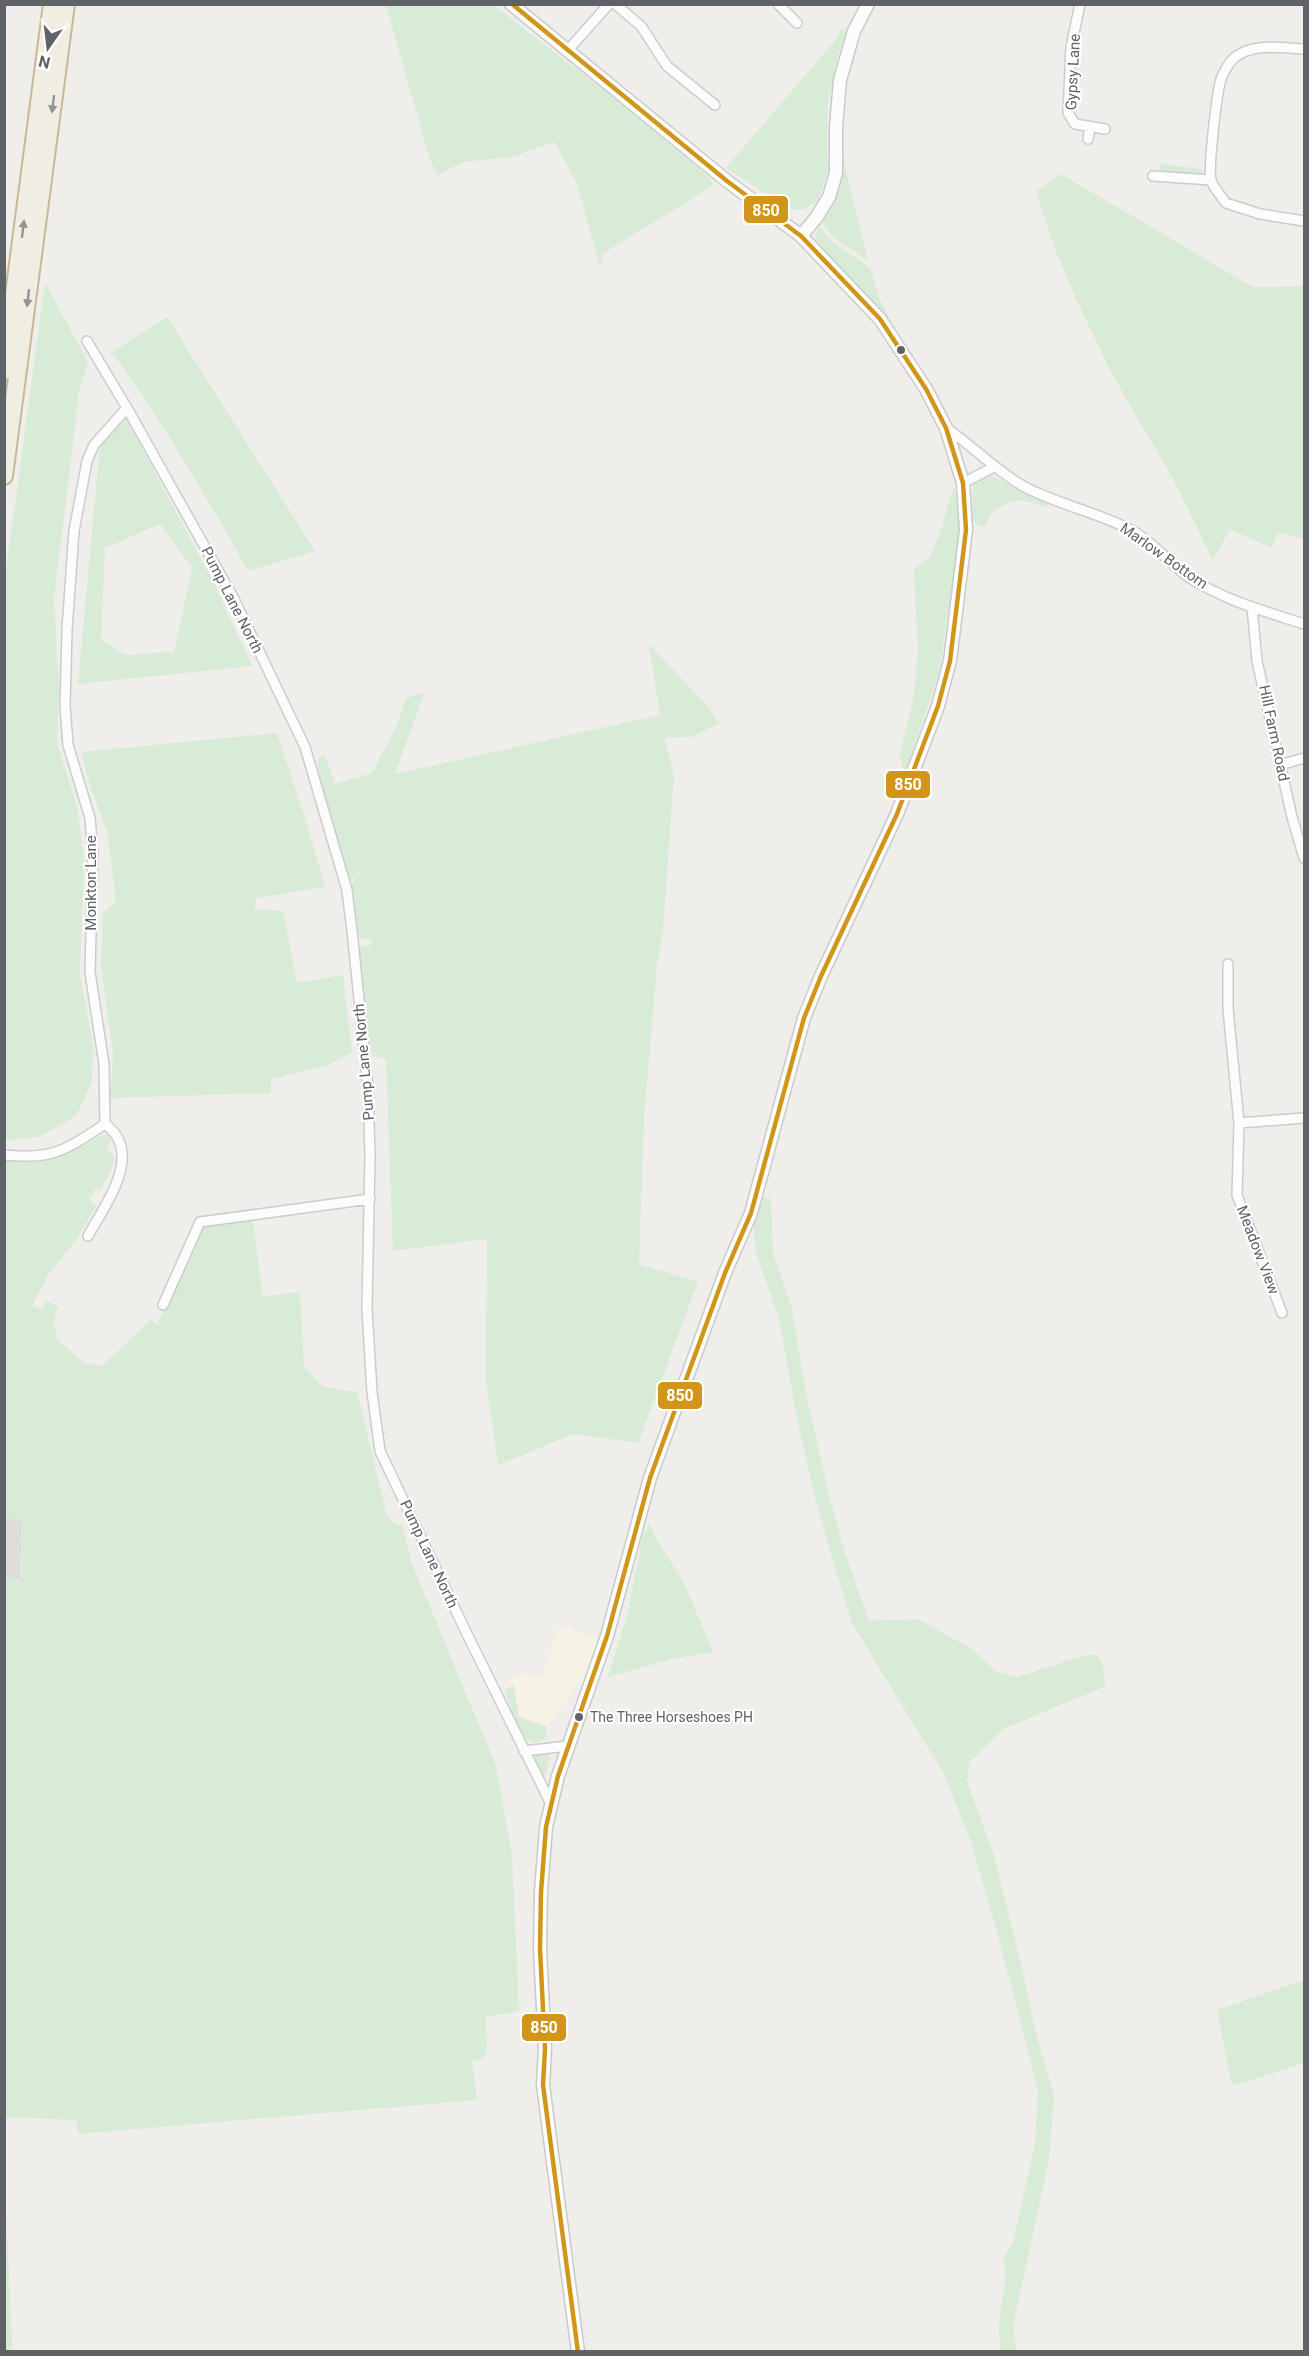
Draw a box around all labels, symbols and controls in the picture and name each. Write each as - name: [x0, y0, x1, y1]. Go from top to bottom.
- north arrow: [18, 18, 78, 78]
- street label: Gypsy Lane: [1062, 33, 1084, 111]
- text: N: [37, 51, 52, 73]
- one-way arrow: [48, 95, 58, 114]
- line badge: 850: [743, 195, 789, 224]
- text: 850: [752, 201, 780, 220]
- one-way arrow: [18, 220, 27, 239]
- one-way arrow: [23, 288, 32, 307]
- unlabelled marker: [895, 344, 907, 356]
- street label: Marlow Bottom: [1117, 519, 1211, 593]
- street label: Pump Lane North: [197, 544, 267, 656]
- street label: Hill Farm Road: [1255, 683, 1293, 783]
- line badge: 850: [885, 770, 931, 799]
- text: 850: [894, 775, 922, 794]
- street label: Monkton Lane: [82, 835, 100, 931]
- street label: Pump Lane North: [350, 1003, 378, 1121]
- street label: Meadow View: [1233, 1203, 1283, 1297]
- line badge: 850: [657, 1381, 703, 1410]
- text: 850: [666, 1386, 694, 1405]
- street label: Pump Lane North: [396, 1497, 462, 1611]
- place label: The Three Horseshoes PH: [590, 1709, 753, 1725]
- marker: The Three Horseshoes PH: [573, 1711, 585, 1723]
- line badge: 850: [521, 2013, 567, 2042]
- text: 850: [530, 2018, 558, 2037]

